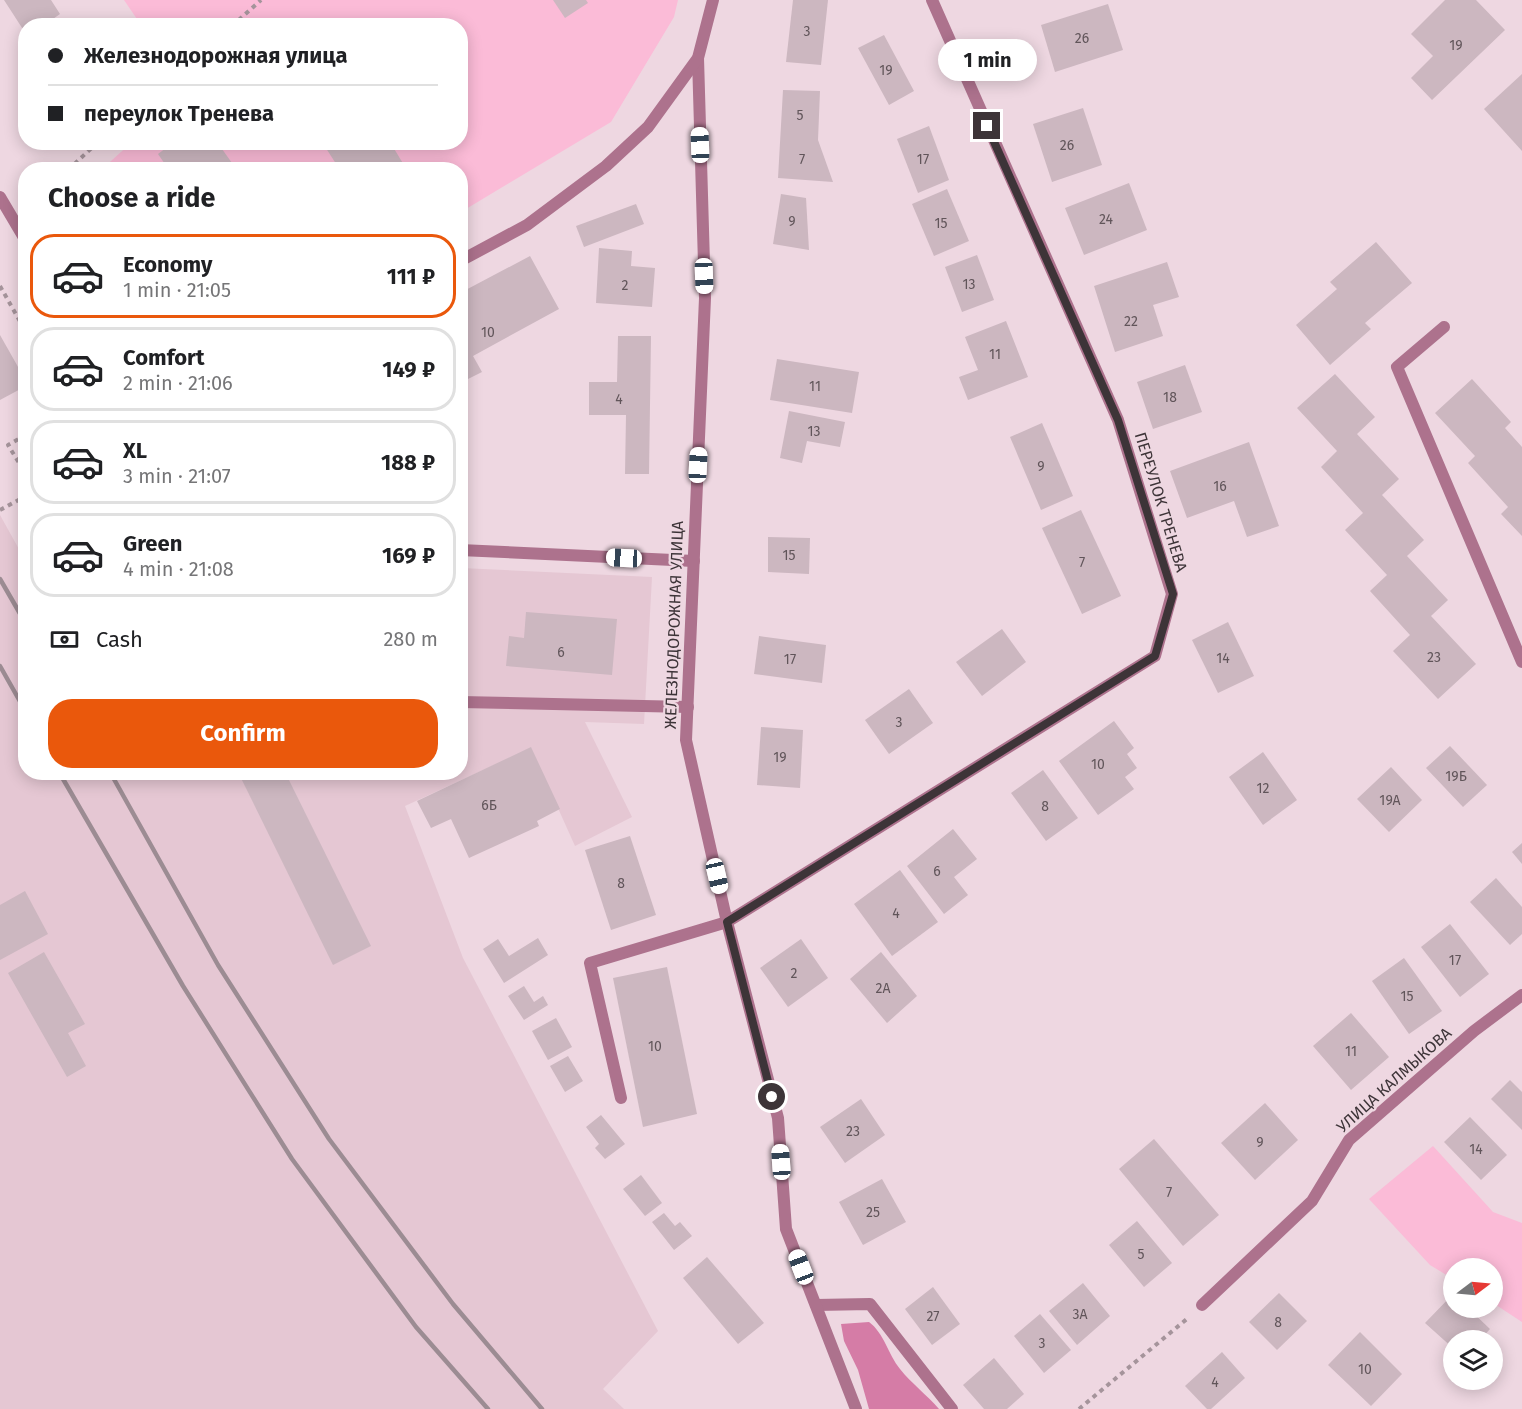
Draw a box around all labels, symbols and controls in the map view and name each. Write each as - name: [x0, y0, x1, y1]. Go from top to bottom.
- house number: 3: [804, 23, 811, 40]
- house number: 26: [1075, 30, 1089, 47]
- house number: 19: [1449, 37, 1463, 54]
- callout: 1 min: [938, 39, 1036, 81]
- text: Железнодорожная улица: [84, 42, 348, 69]
- text: 1 min: [963, 48, 1012, 72]
- house number: 19: [879, 62, 893, 79]
- text: переулок Тренева: [84, 100, 274, 127]
- house number: 5: [796, 107, 804, 124]
- route end: [973, 112, 1000, 139]
- car: [690, 127, 710, 163]
- house number: 26: [1060, 137, 1074, 154]
- house number: 7: [799, 151, 805, 168]
- house number: 17: [917, 151, 929, 168]
- text: Choose a ride: [48, 182, 215, 214]
- house number: 24: [1099, 211, 1114, 228]
- house number: 9: [788, 213, 796, 230]
- house number: 15: [934, 215, 948, 232]
- icon: car: [51, 249, 105, 303]
- text: Economy: [123, 251, 212, 278]
- car: [694, 258, 714, 294]
- text: 111 ₽: [387, 263, 435, 290]
- house number: 13: [962, 276, 976, 293]
- house number: 2: [622, 277, 629, 294]
- text: 1 min · 21:05: [123, 278, 231, 302]
- house number: 22: [1124, 313, 1138, 330]
- house number: 10: [481, 324, 495, 341]
- icon: car: [51, 342, 105, 396]
- text: Comfort: [123, 344, 204, 371]
- house number: 11: [989, 346, 1001, 363]
- text: 149 ₽: [382, 356, 435, 383]
- text: 2 min · 21:06: [123, 371, 233, 395]
- house number: 11: [809, 378, 821, 395]
- house number: 18: [1163, 389, 1177, 406]
- house number: 4: [615, 391, 623, 408]
- house number: 13: [807, 423, 821, 440]
- street label: ПЕРЕУЛОК ТРЕНЕВА: [1131, 430, 1192, 575]
- icon: car: [51, 435, 105, 489]
- text: XL: [123, 437, 147, 464]
- car: [688, 447, 708, 483]
- text: 188 ₽: [381, 449, 435, 476]
- house number: 9: [1037, 458, 1045, 475]
- text: 3 min · 21:07: [123, 464, 231, 488]
- house number: 16: [1213, 478, 1227, 495]
- street label: ЖЕЛЕЗНОДОРОЖНАЯ УЛИЦА: [661, 520, 687, 729]
- icon: car: [51, 528, 105, 582]
- text: Green: [123, 530, 182, 557]
- text: 169 ₽: [382, 542, 435, 569]
- house number: 15: [782, 547, 796, 564]
- car: [606, 548, 642, 568]
- house number: 7: [1079, 554, 1085, 571]
- text: 4 min · 21:08: [123, 557, 234, 581]
- icon: cash: [48, 623, 81, 656]
- text: Cash: [96, 626, 143, 653]
- text: 280 m: [383, 627, 438, 651]
- house number: 6: [557, 644, 565, 661]
- house number: 23: [1427, 649, 1441, 666]
- house number: 14: [1216, 650, 1230, 667]
- house number: 17: [784, 651, 796, 668]
- button: Confirm: [48, 699, 438, 768]
- house number: 3: [896, 714, 903, 731]
- house number: 19: [773, 749, 787, 766]
- house number: 10: [1091, 756, 1105, 773]
- house number: 19Б: [1445, 768, 1467, 785]
- house number: 12: [1257, 780, 1270, 797]
- house number: 19А: [1379, 792, 1401, 809]
- house number: 6Б: [481, 797, 497, 814]
- house number: 8: [1041, 798, 1049, 815]
- car: [704, 856, 730, 896]
- house number: 6: [933, 863, 941, 880]
- house number: 8: [617, 875, 625, 892]
- house number: 4: [892, 905, 900, 922]
- house number: 17: [1449, 952, 1461, 969]
- house number: 2: [791, 965, 798, 982]
- house number: 2А: [876, 980, 890, 997]
- house number: 15: [1400, 988, 1414, 1005]
- street label: УЛИЦА КАЛМЫКОВА: [1333, 1023, 1456, 1136]
- house number: 10: [648, 1038, 662, 1055]
- house number: 11: [1345, 1043, 1357, 1060]
- route start: [758, 1083, 785, 1110]
- house number: 23: [846, 1123, 860, 1140]
- house number: 9: [1256, 1134, 1264, 1151]
- house number: 14: [1469, 1141, 1483, 1158]
- car: [771, 1143, 791, 1181]
- house number: 7: [1166, 1184, 1172, 1201]
- house number: 25: [866, 1204, 880, 1221]
- house number: 5: [1137, 1246, 1145, 1263]
- car: [786, 1247, 816, 1287]
- north arrow: [1443, 1258, 1503, 1318]
- map controls: [1443, 1258, 1503, 1390]
- house number: 3А: [1072, 1306, 1088, 1323]
- house number: 27: [926, 1308, 940, 1325]
- house number: 8: [1274, 1314, 1282, 1331]
- button: layers: [1443, 1330, 1503, 1390]
- house number: 3: [1039, 1335, 1046, 1352]
- house number: 10: [1358, 1361, 1372, 1378]
- house number: 4: [1211, 1374, 1219, 1391]

